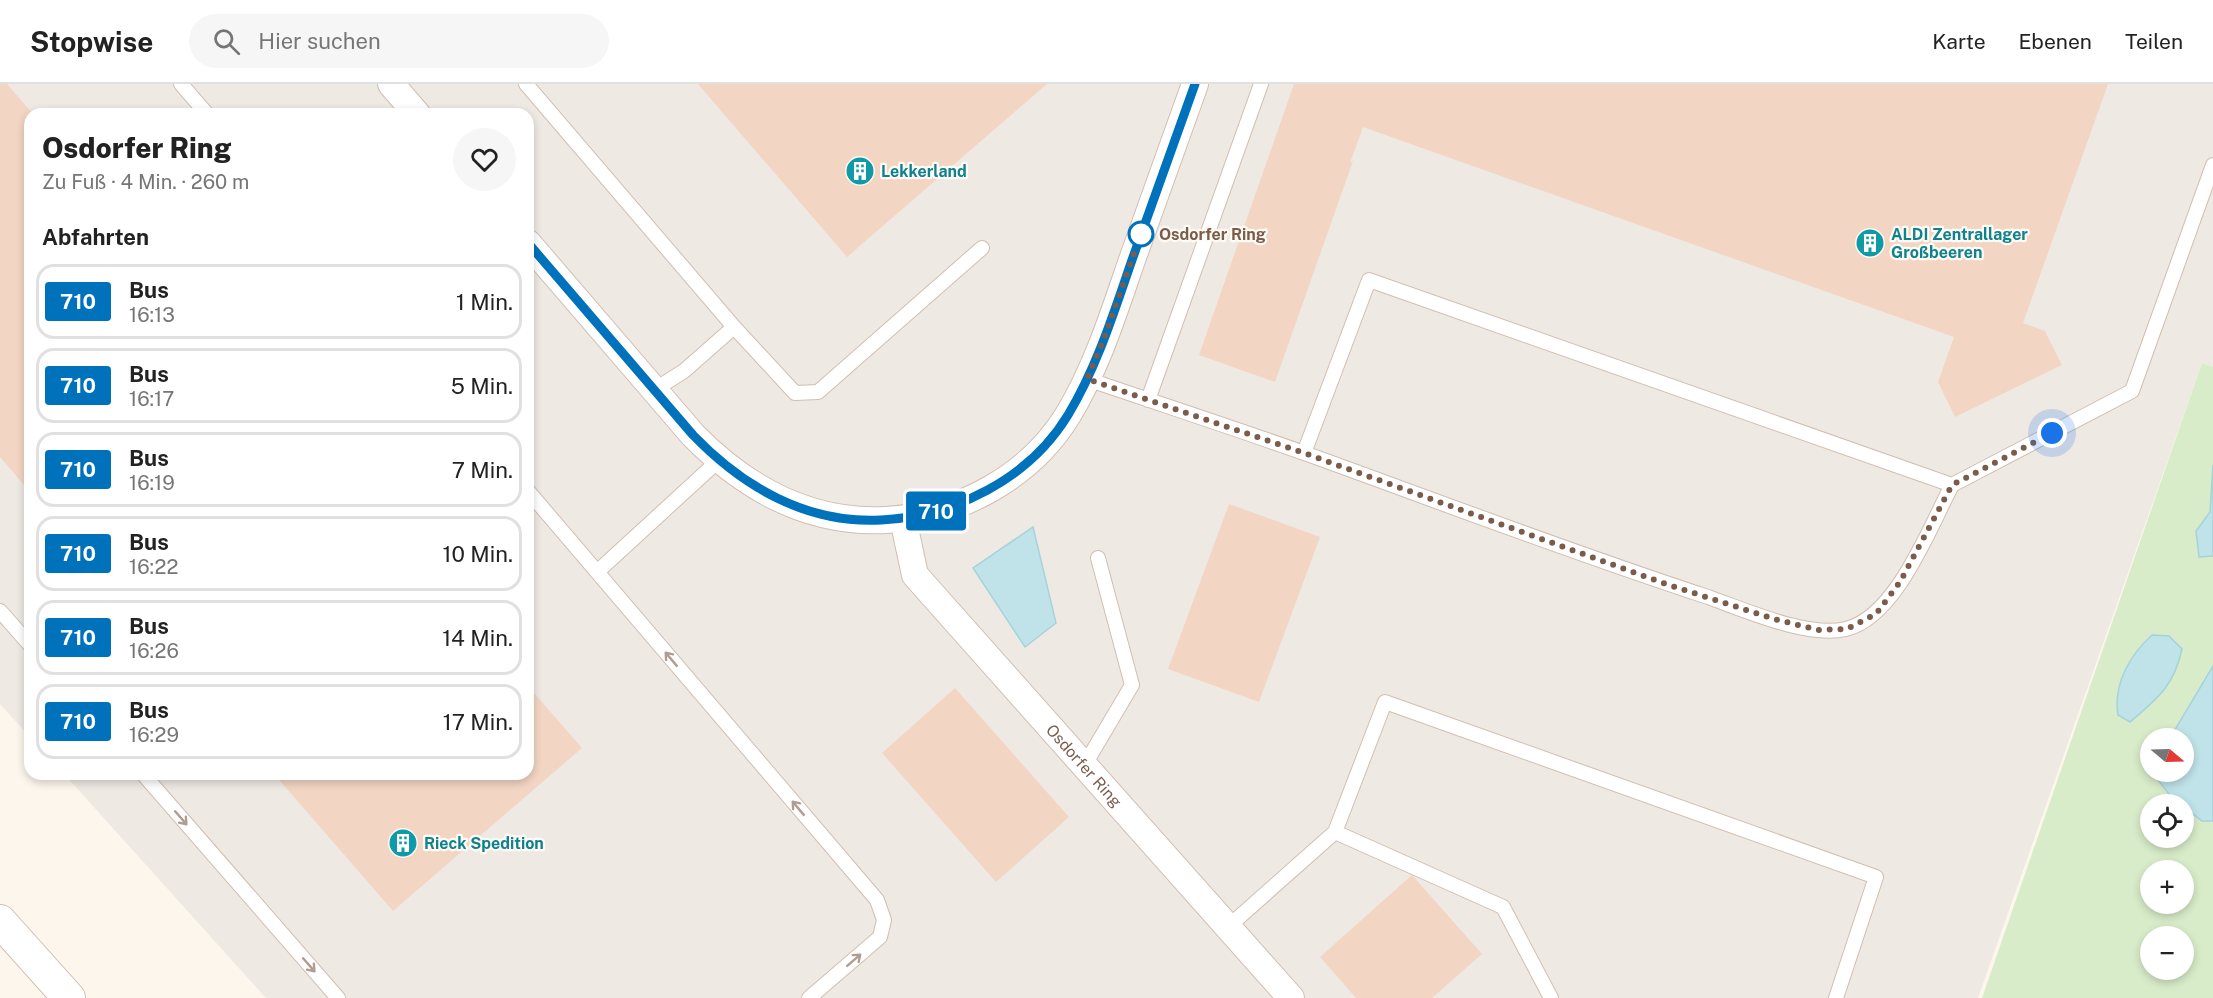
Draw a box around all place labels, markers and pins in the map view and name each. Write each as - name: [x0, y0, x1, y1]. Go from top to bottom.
- building icon: Lekkerland: [844, 155, 876, 187]
- place label: Lekkerland: [881, 162, 967, 181]
- marker: Osdorfer Ring: [1128, 221, 1154, 247]
- place label: Osdorfer Ring: [1159, 225, 1266, 244]
- place label: ALDI Zentrallager Großbeeren: [1891, 225, 2028, 262]
- building icon: ALDI Zentrallager Großbeeren: [1854, 227, 1886, 259]
- building icon: Rieck Spedition: [387, 827, 419, 859]
- place label: Rieck Spedition: [424, 834, 544, 853]

